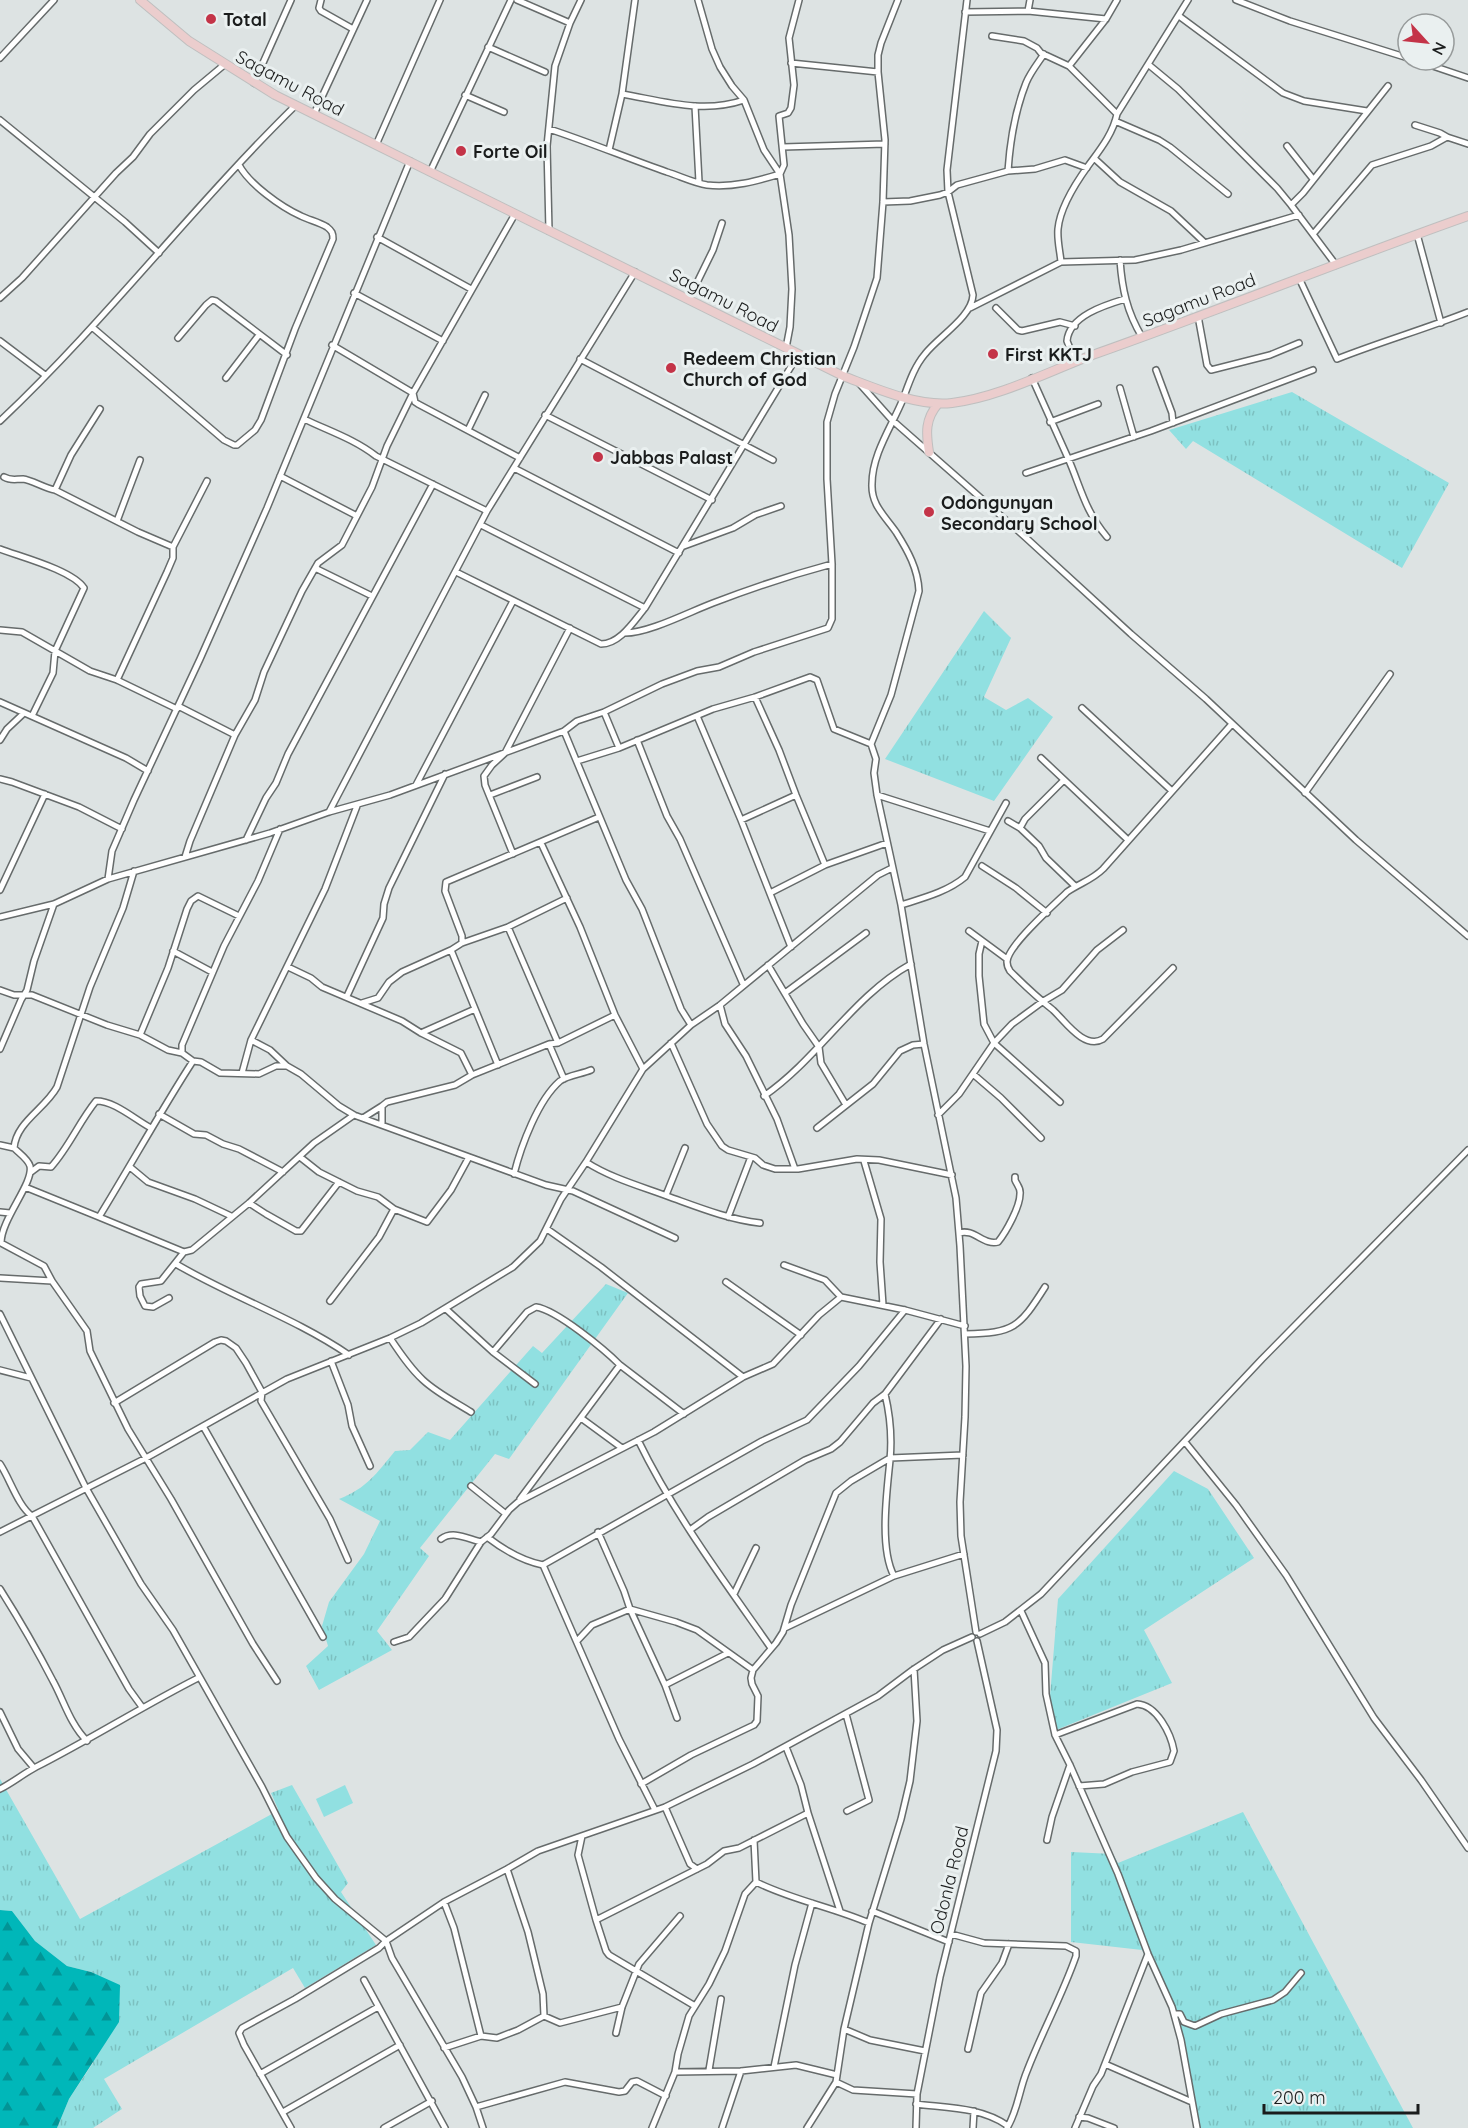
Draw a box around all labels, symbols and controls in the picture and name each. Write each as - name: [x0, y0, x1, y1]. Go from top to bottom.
- place label: Total: [223, 8, 267, 31]
- marker: Total: [204, 12, 218, 26]
- north arrow: [1396, 12, 1456, 72]
- text: N: [1428, 39, 1451, 59]
- street label: Sagamu Road: [232, 45, 348, 121]
- place label: Forte Oil: [473, 140, 548, 163]
- marker: Forte Oil: [454, 144, 468, 158]
- street label: Sagamu Road: [666, 263, 782, 337]
- street label: Sagamu Road: [1139, 268, 1259, 332]
- place label: First KKTJ: [1005, 343, 1092, 366]
- place label: Redeem Christian Church of God: [683, 347, 836, 391]
- marker: First KKTJ: [986, 347, 1000, 361]
- marker: Redeem Christian Church of God: [664, 361, 678, 375]
- place label: Jabbas Palast: [610, 446, 733, 469]
- marker: Jabbas Palast: [591, 450, 605, 464]
- place label: Odongunyan Secondary School: [941, 491, 1098, 535]
- marker: Odongunyan Secondary School: [922, 505, 936, 519]
- street label: Odonla Road: [924, 1823, 974, 1937]
- scale bar: [1264, 2077, 1418, 2115]
- text: 200 m: [1273, 2086, 1326, 2109]

